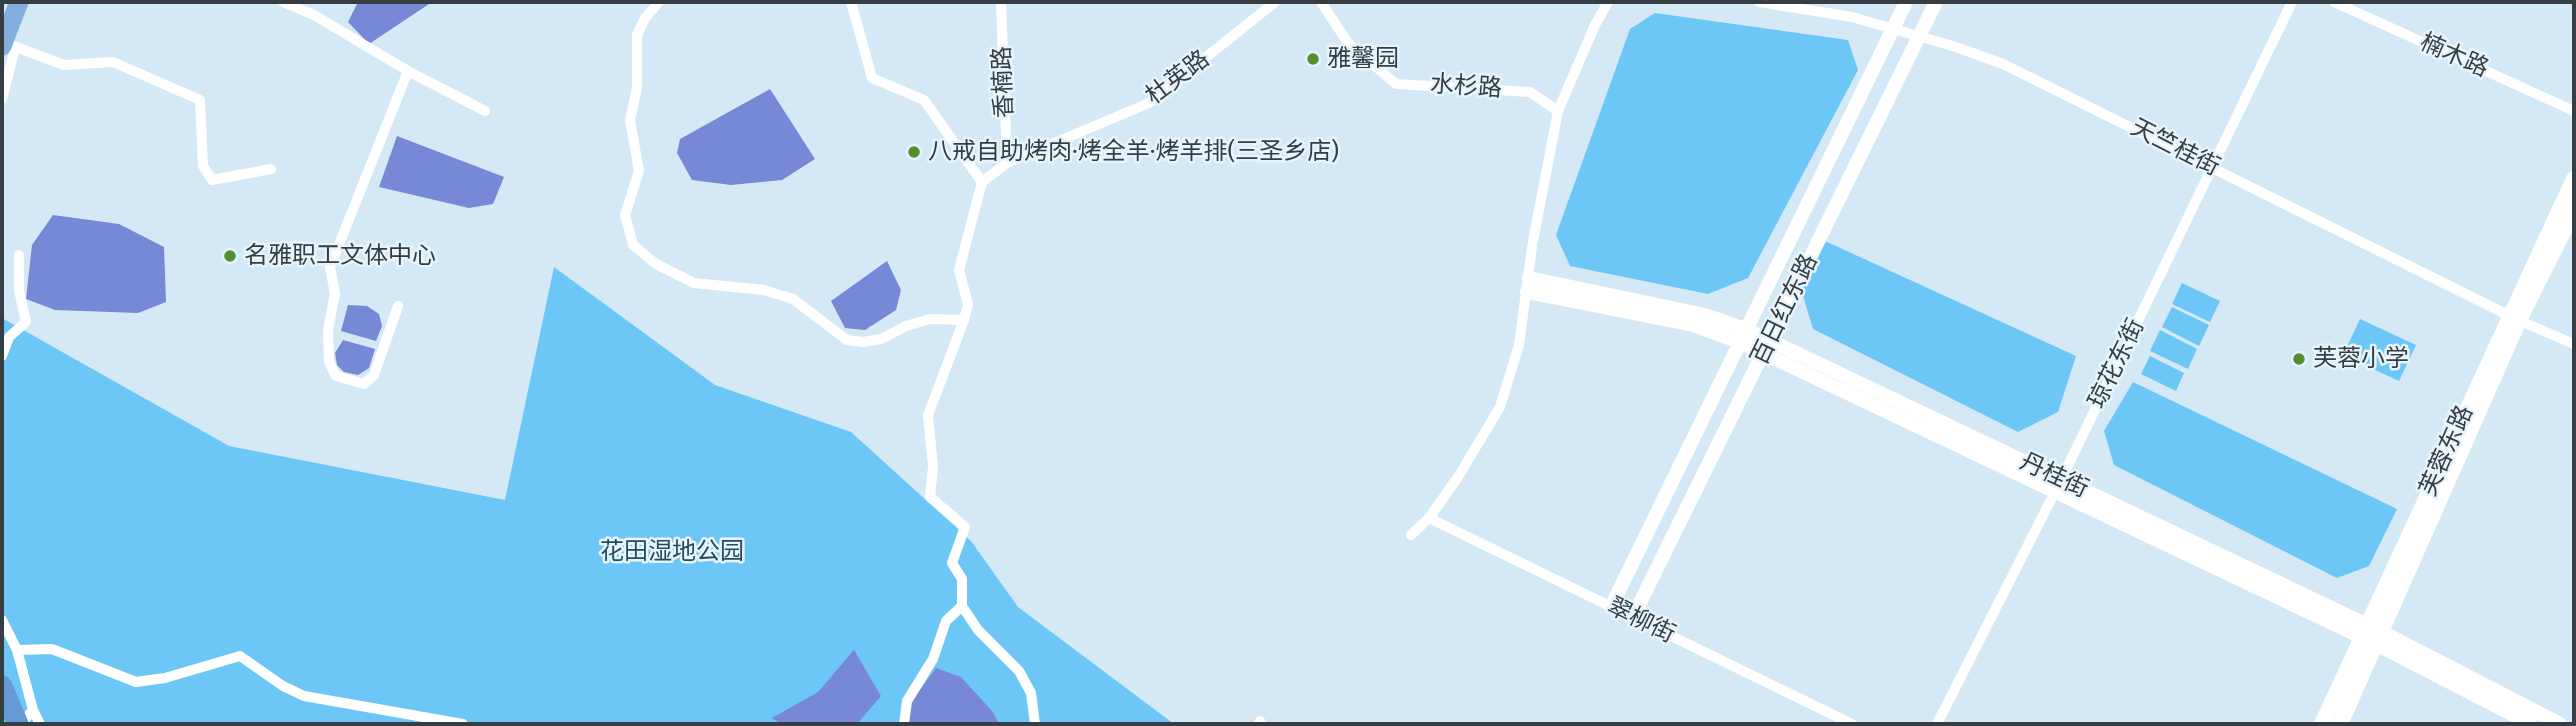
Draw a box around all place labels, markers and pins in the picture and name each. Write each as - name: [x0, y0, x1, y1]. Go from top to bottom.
- place label: 雅馨园: [1327, 45, 1399, 73]
- marker: 雅馨园: [1305, 51, 1321, 67]
- place label: 八戒自助烤肉·烤全羊·烤羊排(三圣乡店): [928, 138, 1339, 166]
- marker: 八戒自助烤肉·烤全羊·烤羊排(三圣乡店): [906, 144, 922, 160]
- place label: 名雅职工文体中心: [244, 242, 436, 270]
- marker: 名雅职工文体中心: [222, 248, 238, 264]
- place label: 芙蓉小学: [2313, 345, 2409, 373]
- marker: 芙蓉小学: [2291, 351, 2307, 367]

